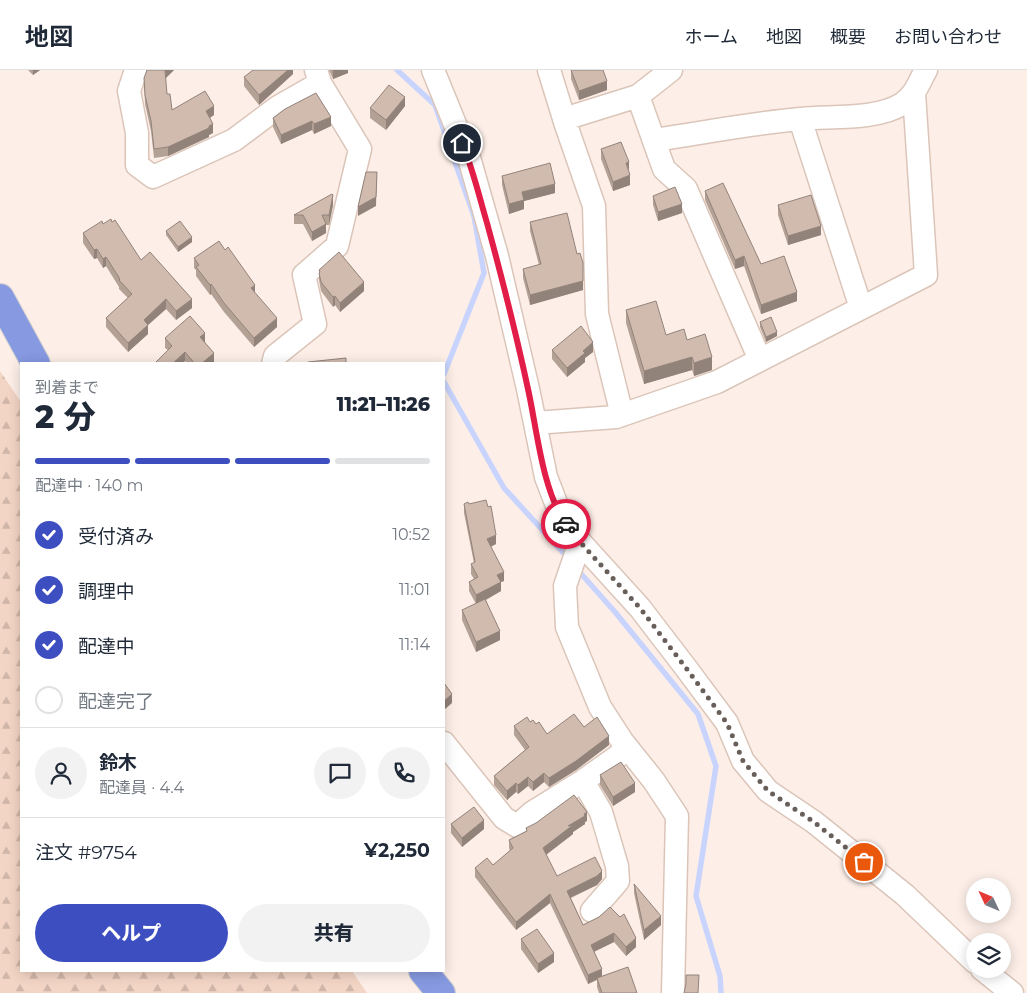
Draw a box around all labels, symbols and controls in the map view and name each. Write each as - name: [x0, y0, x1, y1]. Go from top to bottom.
- text: 地図: [25, 22, 73, 51]
- text: ホーム: [685, 26, 738, 48]
- text: 地図: [766, 26, 802, 48]
- text: 概要: [830, 26, 866, 48]
- text: お問い合わせ: [894, 26, 1002, 48]
- pin: [441, 122, 483, 164]
- icon: home: [448, 129, 476, 157]
- text: 到着まで: [35, 378, 99, 397]
- text: 11:21–11:26: [337, 393, 430, 416]
- text: 2 分: [35, 397, 95, 436]
- text: 配達中 · 140 m: [35, 476, 144, 495]
- courier: [541, 499, 591, 549]
- icon: car: [552, 510, 580, 538]
- icon: check: [35, 521, 63, 549]
- text: 受付済み: [78, 525, 154, 548]
- text: 10:52: [392, 525, 430, 544]
- icon: check: [35, 576, 63, 604]
- text: 調理中: [78, 580, 135, 603]
- text: 11:01: [399, 580, 430, 599]
- icon: check: [35, 631, 63, 659]
- text: 配達中: [78, 635, 135, 658]
- text: 11:14: [399, 635, 430, 654]
- text: 配達完了: [78, 690, 154, 713]
- button: person: [35, 747, 87, 799]
- button: chat: [314, 747, 366, 799]
- button: phone: [378, 747, 430, 799]
- text: 鈴木: [99, 751, 137, 774]
- text: 配達員 · 4.4: [99, 778, 184, 797]
- text: ¥2,250: [364, 839, 430, 862]
- text: 注文 #9754: [35, 841, 137, 864]
- pin: [843, 841, 885, 883]
- icon: bag: [850, 848, 878, 876]
- north arrow: [966, 878, 1011, 922]
- map controls: [966, 878, 1011, 978]
- button: ヘルプ: [35, 904, 228, 962]
- button: 共有: [238, 904, 430, 962]
- button: layers: [966, 933, 1011, 978]

